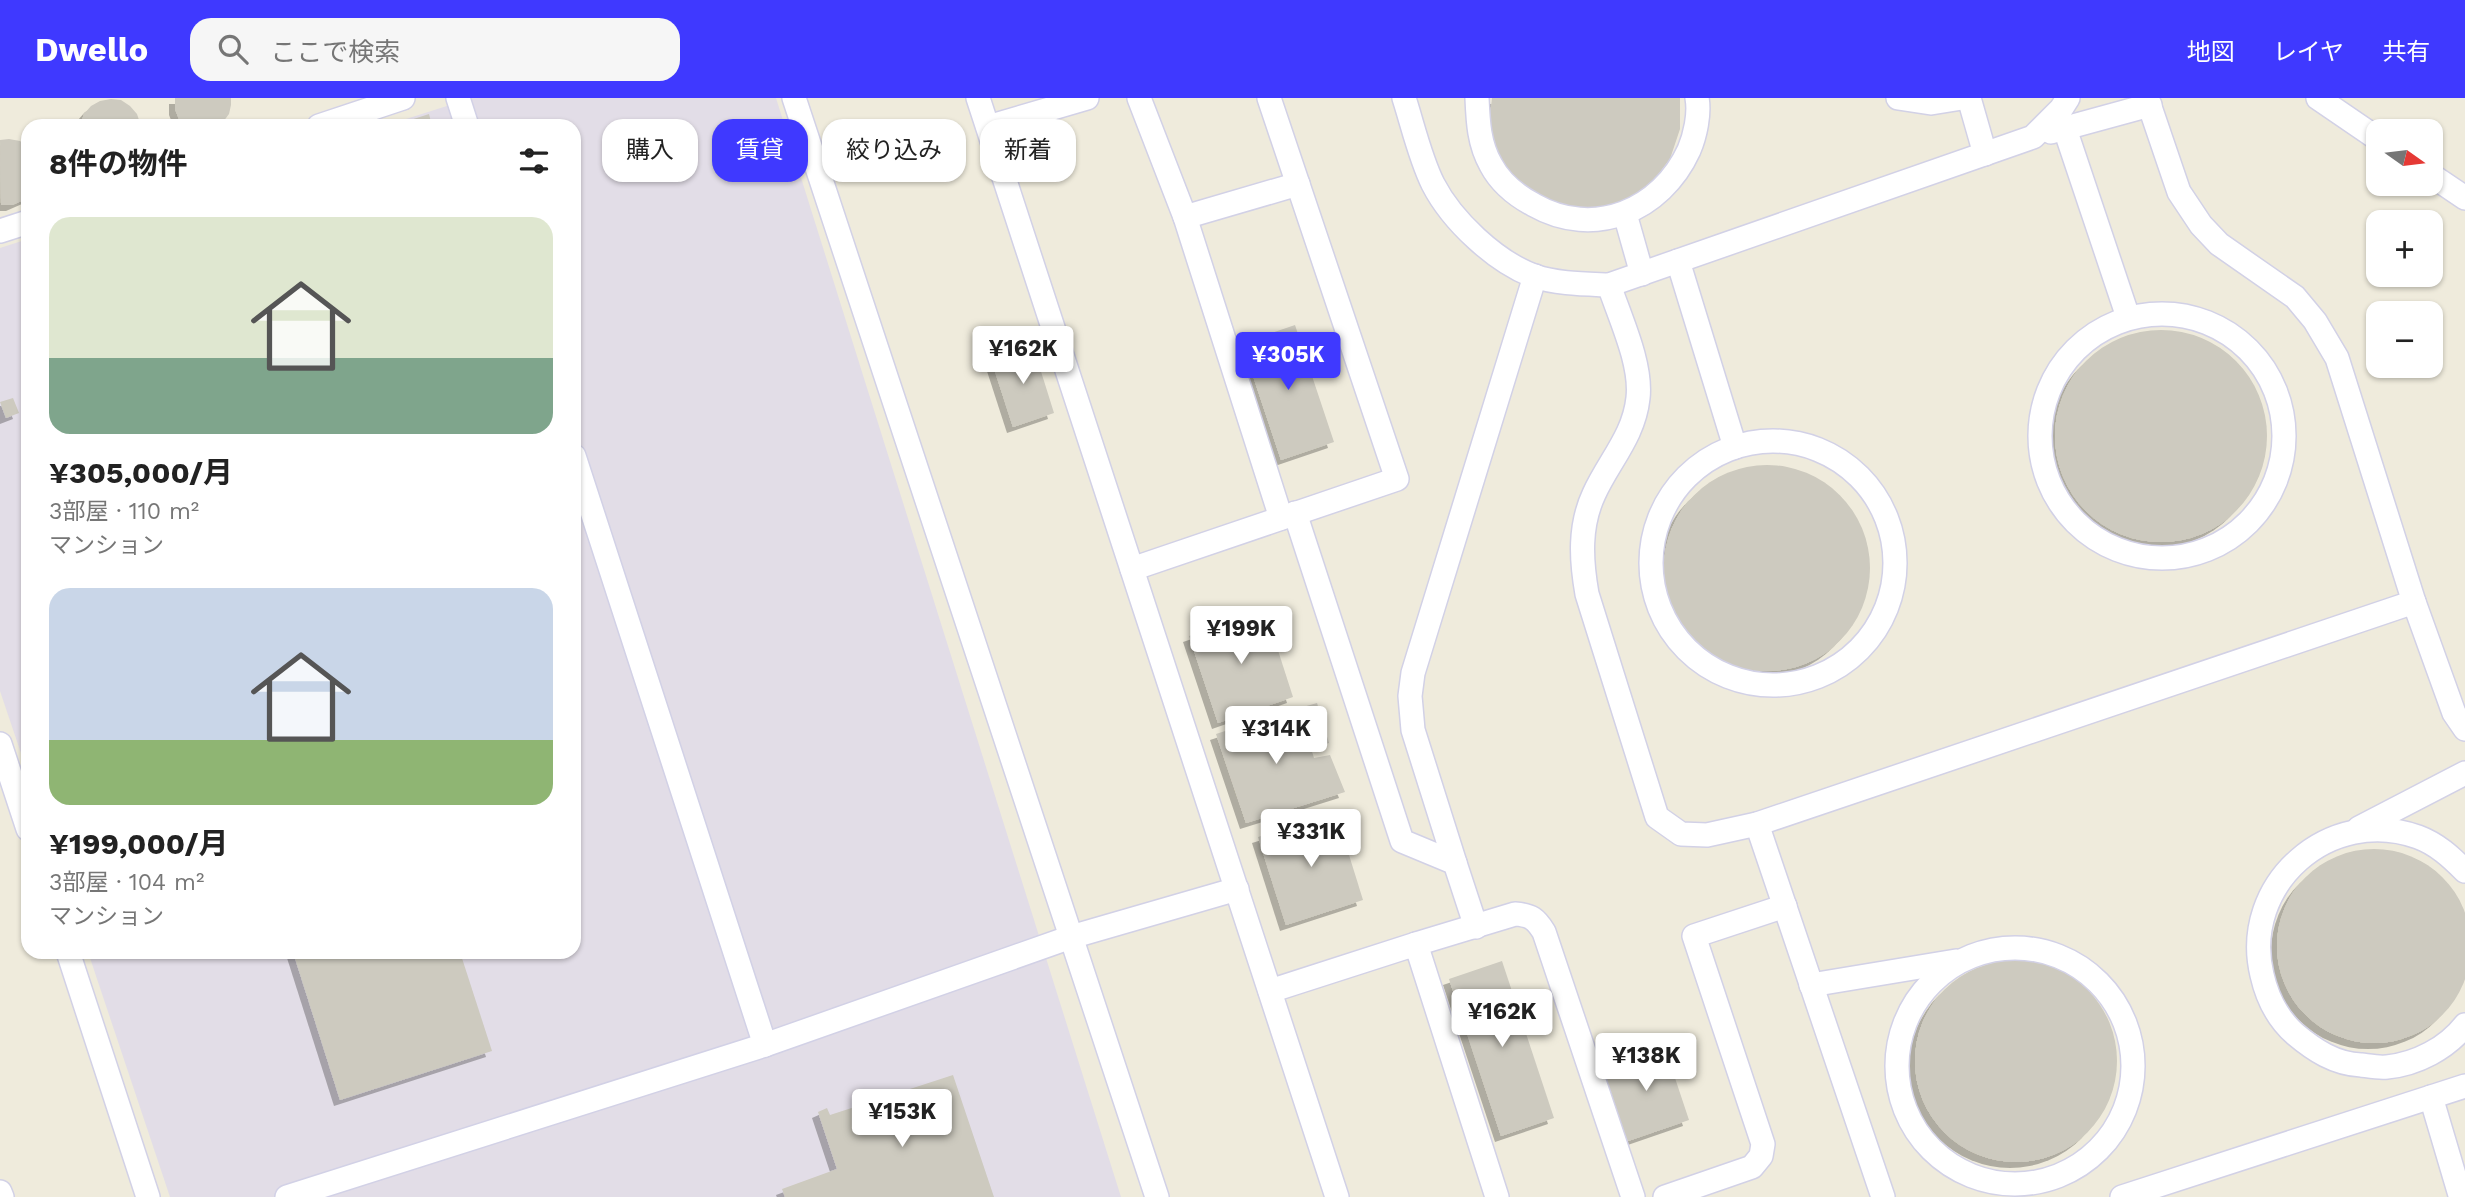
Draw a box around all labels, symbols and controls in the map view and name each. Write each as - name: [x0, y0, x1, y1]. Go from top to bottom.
- search box: [190, 18, 680, 81]
- text: Dwello: [35, 30, 148, 69]
- icon: search: [214, 30, 252, 68]
- text: ここで検索: [270, 37, 400, 67]
- text: 地図: [2187, 38, 2235, 66]
- text: レイヤ: [2273, 38, 2344, 66]
- text: 共有: [2382, 38, 2430, 66]
- chip: 購入: [602, 119, 698, 182]
- chip: 賃貸: [712, 119, 808, 182]
- chip: 絞り込み: [822, 119, 966, 182]
- chip: 新着: [980, 119, 1076, 182]
- north arrow: [2366, 119, 2443, 196]
- map controls: [2366, 119, 2443, 378]
- icon: filters: [515, 142, 553, 180]
- text: 8件の物件: [49, 146, 188, 181]
- button: +: [2366, 210, 2443, 287]
- icon: home: [238, 263, 364, 389]
- button: −: [2366, 301, 2443, 378]
- pin: ¥162K: [974, 327, 1072, 386]
- pin: ¥305K: [1239, 332, 1337, 392]
- text: ¥162K: [988, 335, 1058, 362]
- text: ¥305K: [1252, 341, 1324, 368]
- text: ¥305,000/月: [49, 455, 233, 490]
- text: 3部屋 · 110 m²: [49, 498, 199, 525]
- text: マンション: [49, 532, 164, 559]
- pin: ¥199K: [1192, 606, 1290, 666]
- text: ¥199K: [1206, 615, 1276, 642]
- icon: home: [238, 634, 364, 760]
- pin: ¥314K: [1227, 706, 1325, 766]
- text: ¥314K: [1241, 715, 1311, 742]
- pin: ¥331K: [1262, 810, 1360, 869]
- text: ¥331K: [1277, 818, 1345, 845]
- text: ¥199,000/月: [49, 826, 228, 861]
- text: 3部屋 · 104 m²: [49, 869, 204, 896]
- text: マンション: [49, 903, 164, 930]
- pin: ¥162K: [1453, 990, 1551, 1049]
- text: ¥162K: [1467, 998, 1537, 1025]
- pin: ¥138K: [1597, 1034, 1695, 1093]
- text: ¥138K: [1611, 1042, 1681, 1069]
- pin: ¥153K: [853, 1090, 951, 1149]
- text: ¥153K: [868, 1098, 936, 1125]

